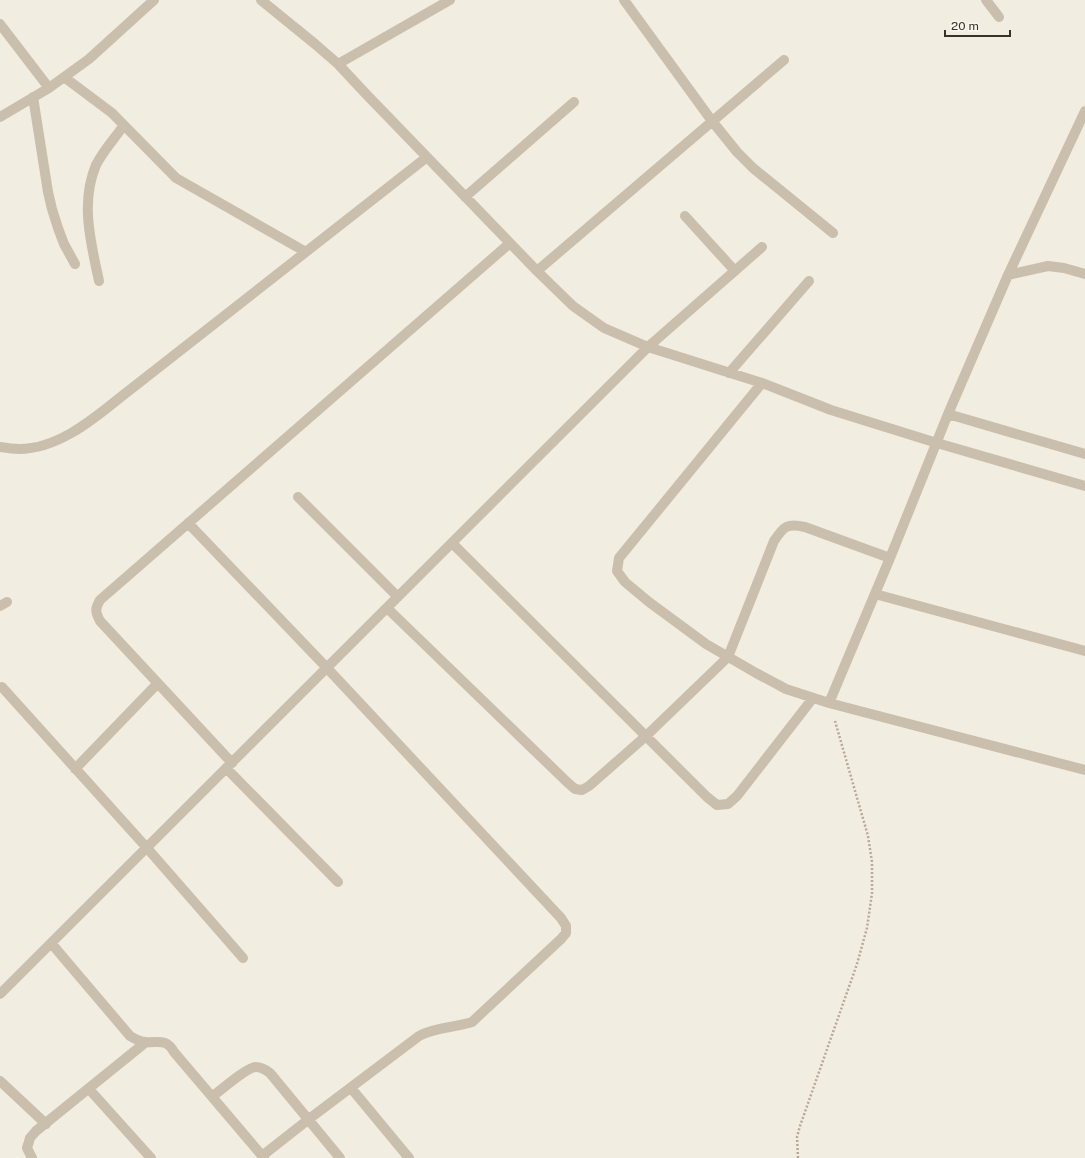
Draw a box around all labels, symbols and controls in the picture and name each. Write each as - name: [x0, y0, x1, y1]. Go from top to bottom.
- scale bar: [945, 12, 1010, 38]
- text: 20 m: [951, 19, 979, 33]

